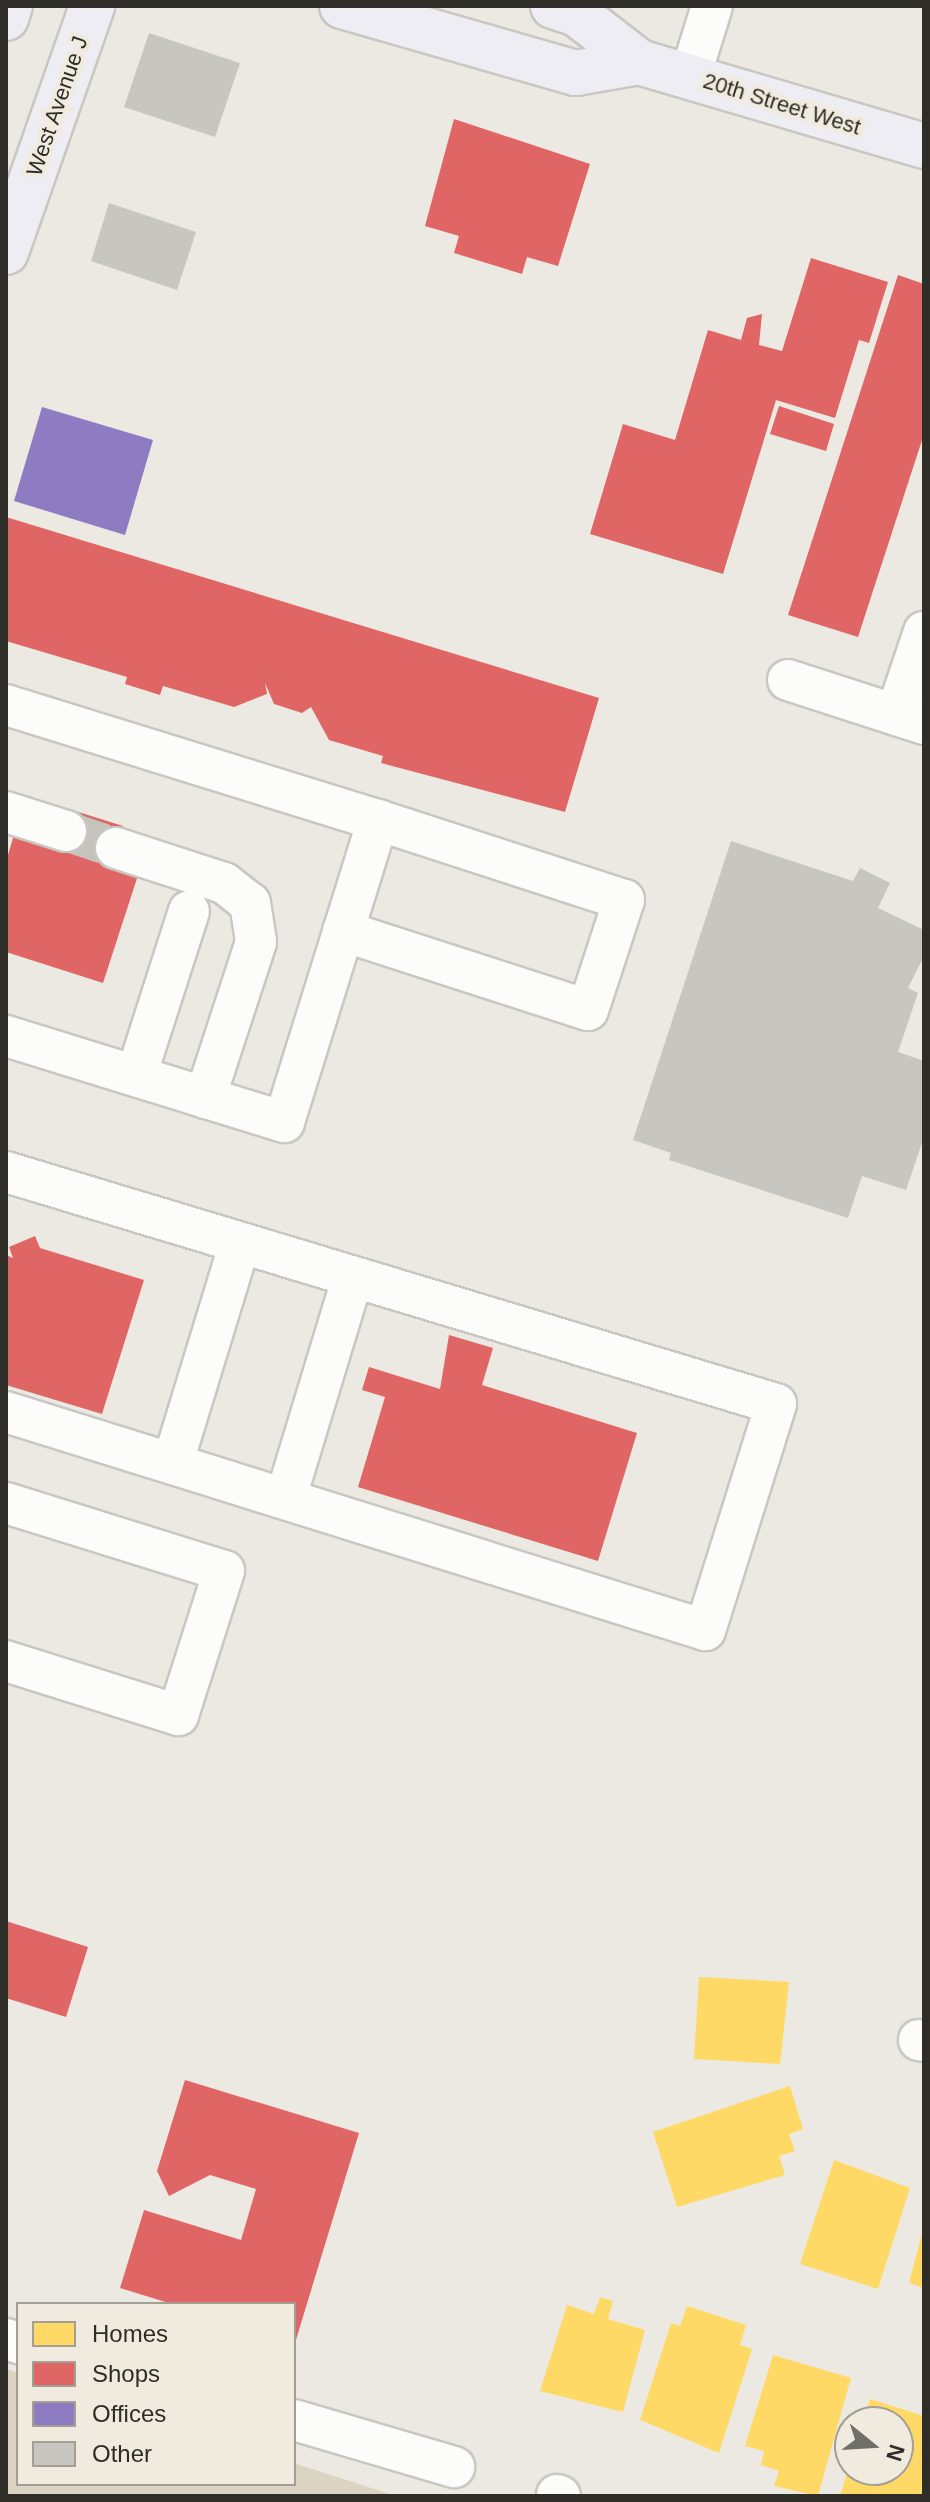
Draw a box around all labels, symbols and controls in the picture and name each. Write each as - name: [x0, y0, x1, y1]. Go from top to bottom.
- street label: West Avenue J: [21, 32, 93, 180]
- street label: 20th Street West: [700, 67, 864, 141]
- legend: [16, 2302, 296, 2486]
- text: Homes: [92, 2320, 168, 2347]
- text: Shops: [92, 2360, 160, 2387]
- text: Offices: [92, 2400, 166, 2427]
- north arrow: [834, 2406, 914, 2486]
- text: Other: [92, 2440, 152, 2467]
- text: N: [881, 2442, 910, 2464]

